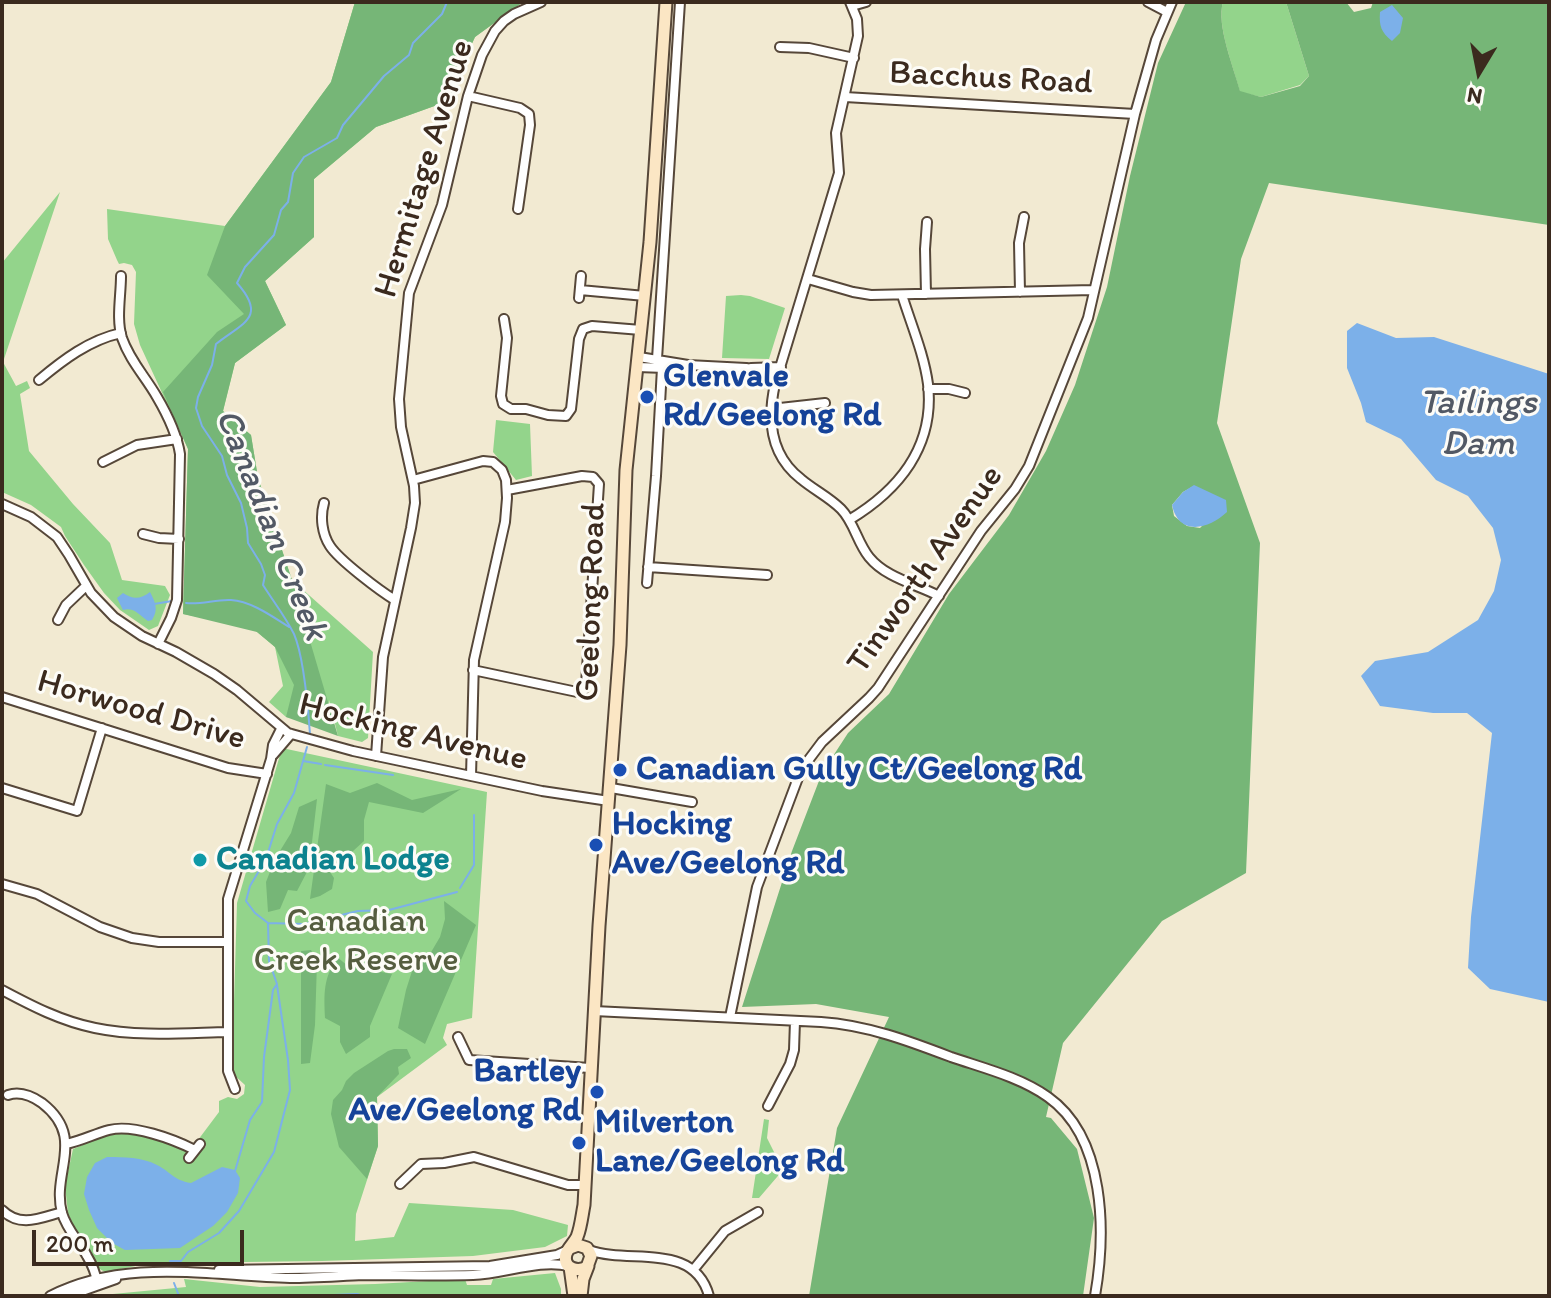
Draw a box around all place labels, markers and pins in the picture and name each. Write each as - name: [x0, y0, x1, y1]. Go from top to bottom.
- place label: Glenvale Rd/Geelong Rd: [663, 357, 881, 436]
- marker: Glenvale Rd/Geelong Rd: [638, 388, 656, 406]
- place label: Canadian Gully Ct/Geelong Rd: [636, 750, 1082, 790]
- marker: Canadian Gully Ct/Geelong Rd: [611, 761, 629, 779]
- place label: Hocking Ave/Geelong Rd: [612, 805, 845, 884]
- marker: Hocking Ave/Geelong Rd: [587, 836, 605, 854]
- place label: Canadian Lodge: [216, 840, 450, 880]
- marker: Canadian Lodge: [191, 851, 209, 869]
- place label: Bartley Ave/Geelong Rd: [348, 1052, 581, 1132]
- marker: Bartley Ave/Geelong Rd: [588, 1083, 606, 1101]
- place label: Milverton Lane/Geelong Rd: [595, 1103, 845, 1182]
- marker: Milverton Lane/Geelong Rd: [570, 1134, 588, 1152]

